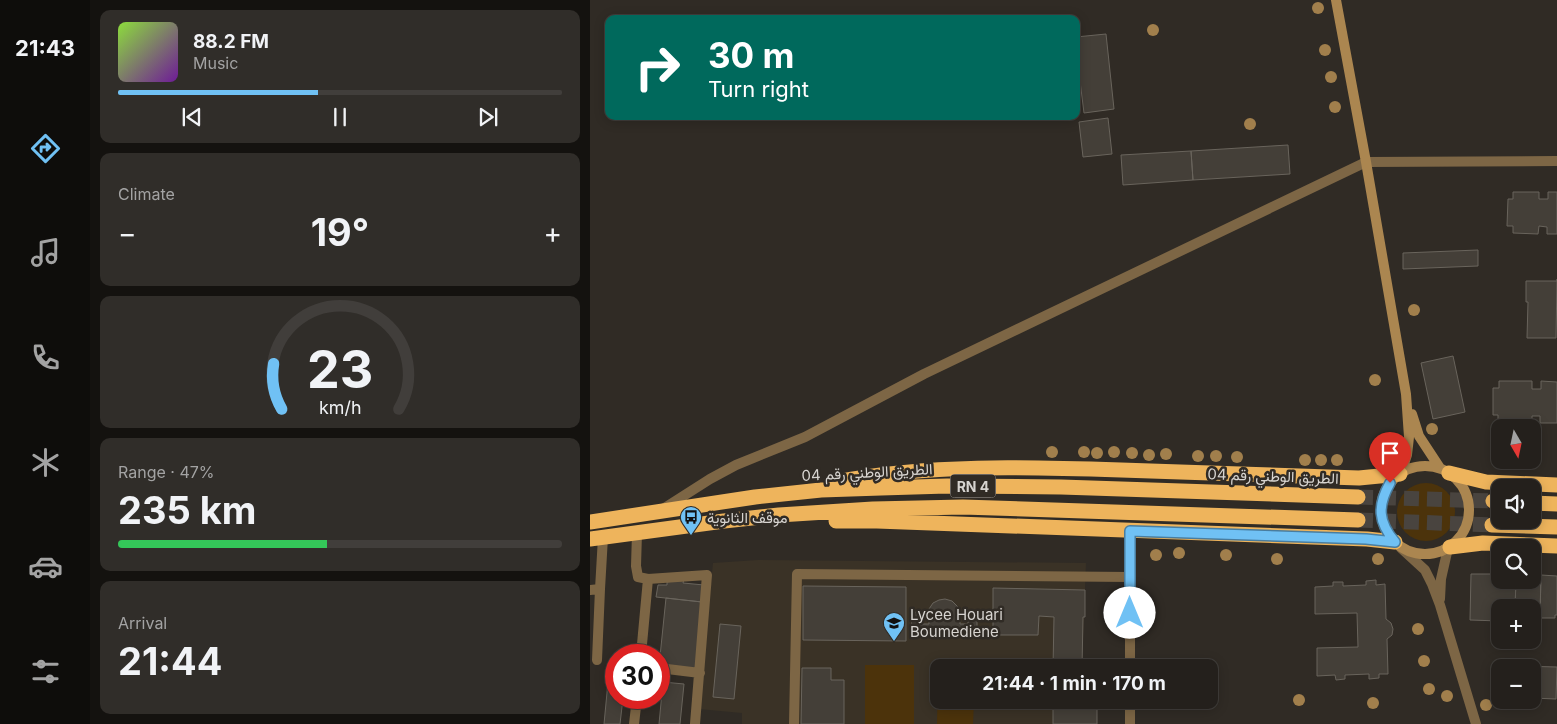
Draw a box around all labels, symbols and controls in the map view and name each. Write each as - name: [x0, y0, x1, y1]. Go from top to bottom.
- text: 88.2 FM: [193, 30, 269, 53]
- text: 30 m: [708, 34, 794, 76]
- text: 21:43: [15, 35, 75, 61]
- icon: right: [625, 35, 690, 100]
- text: Music: [193, 53, 238, 73]
- text: Turn right: [708, 76, 809, 102]
- icon: previous: [178, 103, 206, 131]
- icon: pause: [326, 103, 354, 131]
- icon: next: [474, 103, 502, 131]
- icon: directions: [28, 131, 63, 166]
- text: Climate: [118, 184, 175, 204]
- text: 19°: [311, 209, 369, 255]
- text: −: [118, 216, 137, 250]
- text: +: [543, 216, 562, 250]
- icon: music: [28, 235, 63, 270]
- text: 23: [307, 338, 373, 401]
- icon: phone: [28, 340, 63, 375]
- text: km/h: [319, 397, 361, 418]
- north arrow: [1491, 419, 1541, 469]
- map controls: [1491, 419, 1541, 709]
- pin: [1369, 432, 1411, 483]
- icon: arrive: [1376, 439, 1404, 467]
- icon: climate: [28, 445, 63, 480]
- street label: الطريق الوطني رقم 04: [801, 459, 933, 489]
- text: Range · 47%: [118, 462, 215, 482]
- street label: الطريق الوطني رقم 04: [1207, 464, 1339, 492]
- road number: RN 4: [950, 474, 996, 498]
- button: sound: [1491, 479, 1541, 529]
- text: 235 km: [118, 487, 256, 533]
- bus stop icon: موقف الثانوية: [679, 505, 703, 536]
- place label: موقف الثانوية: [707, 508, 788, 527]
- button: search: [1491, 539, 1541, 589]
- icon: car: [28, 549, 63, 584]
- position arrow: [1103, 586, 1155, 638]
- button: +: [1491, 599, 1541, 649]
- place label: Lycee Houari Boumediene: [910, 605, 1003, 641]
- school or university icon: Lycee Houari Boumediene: [882, 611, 906, 642]
- text: Arrival: [118, 613, 167, 633]
- text: 21:44: [118, 638, 222, 684]
- speed limit sign: 30: [605, 644, 670, 709]
- icon: filters: [28, 654, 63, 689]
- button: −: [1491, 659, 1541, 709]
- text: 21:44 · 1 min · 170 m: [982, 672, 1166, 695]

